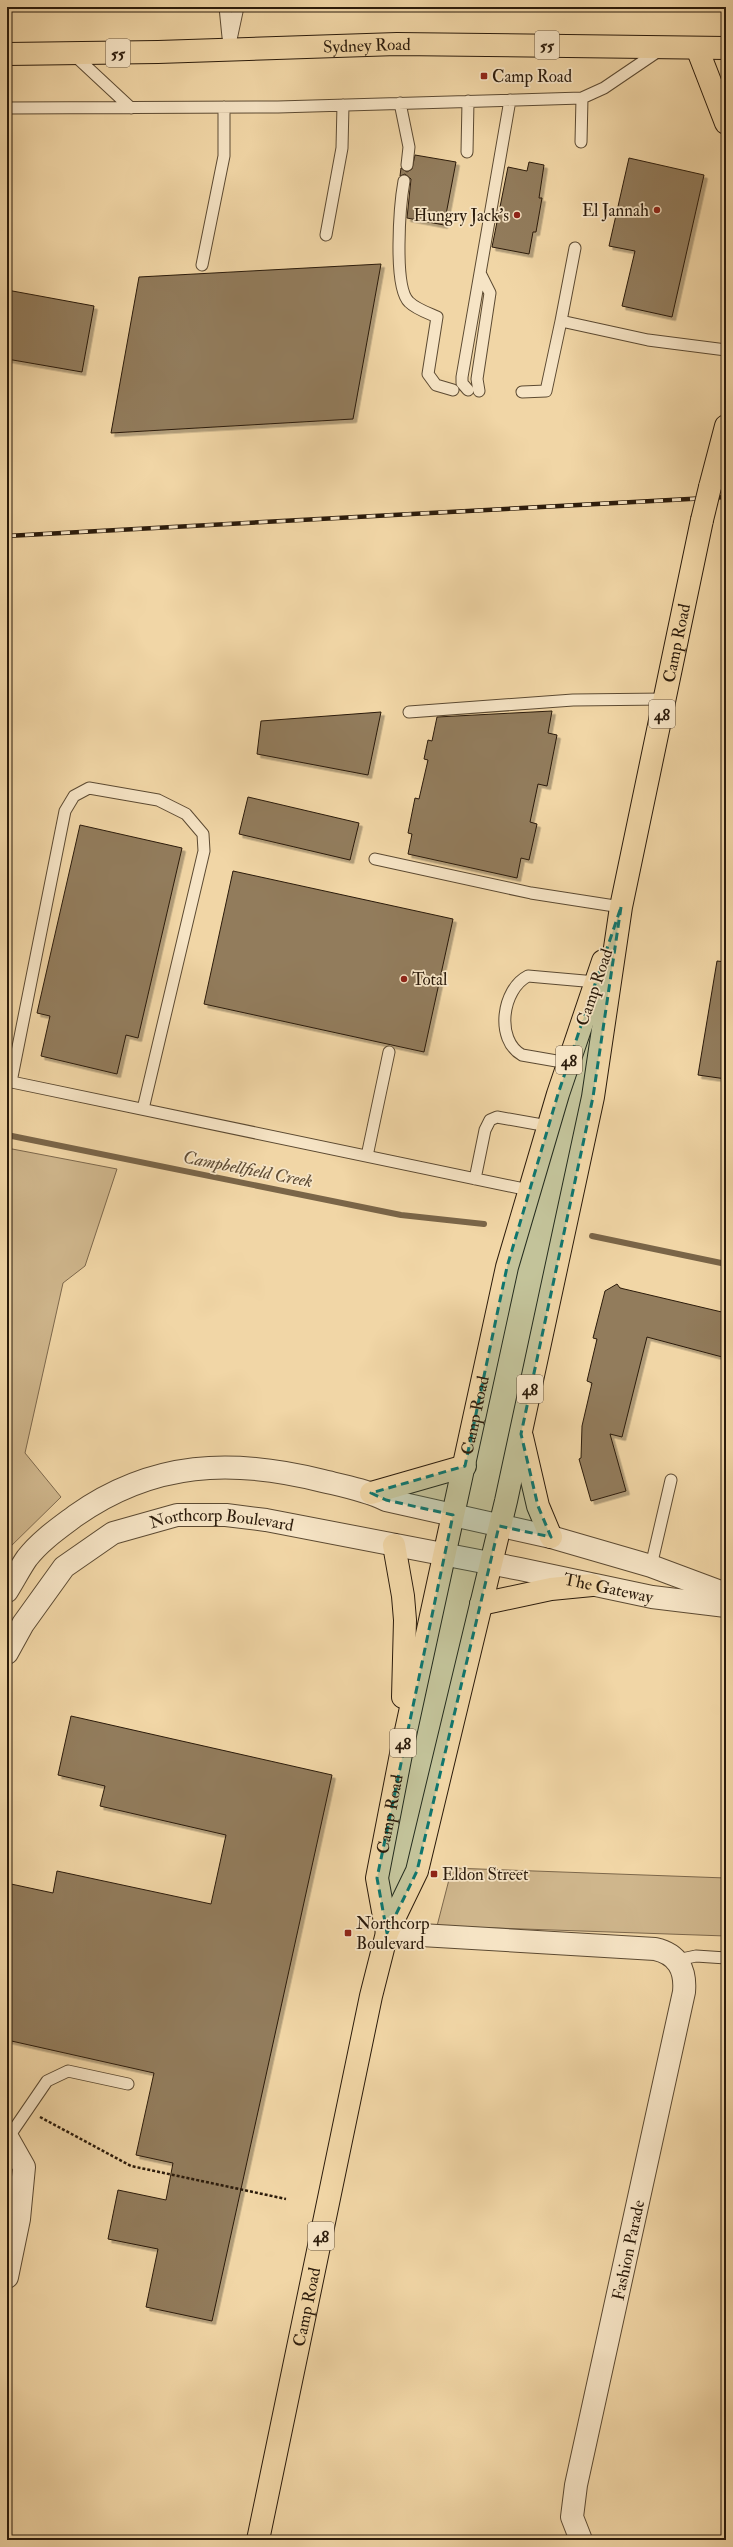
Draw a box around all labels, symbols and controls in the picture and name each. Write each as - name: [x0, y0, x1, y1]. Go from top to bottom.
- road number: 55: [535, 31, 559, 59]
- street label: Sydney Road: [323, 34, 411, 58]
- road number: 55: [106, 39, 130, 67]
- place label: Camp Road: [492, 66, 573, 88]
- marker: Camp Road: [479, 71, 489, 81]
- place label: El Jannah: [582, 200, 649, 222]
- place label: Hungry Jack's: [414, 205, 509, 227]
- marker: El Jannah: [652, 205, 662, 215]
- marker: Hungry Jack's: [512, 210, 522, 220]
- street label: Camp Road: [658, 601, 695, 685]
- road number: 48: [649, 700, 675, 728]
- street label: Camp Road: [571, 945, 619, 1029]
- place label: Total: [412, 969, 448, 990]
- marker: Total: [399, 974, 409, 984]
- road number: 48: [556, 1046, 582, 1074]
- water label: Campbellfield Creek: [181, 1146, 315, 1193]
- street label: Camp Road: [456, 1373, 494, 1457]
- road number: 48: [517, 1375, 543, 1403]
- street label: Northcorp Boulevard: [147, 1505, 296, 1536]
- street label: The Gateway: [562, 1569, 656, 1609]
- road number: 48: [390, 1729, 416, 1757]
- street label: Camp Road: [372, 1772, 408, 1856]
- place label: Eldon Street: [442, 1864, 529, 1885]
- marker: Eldon Street: [429, 1869, 439, 1879]
- place label: Northcorp Boulevard: [356, 1913, 430, 1954]
- marker: Northcorp Boulevard: [343, 1928, 353, 1938]
- street label: Fashion Parade: [608, 2198, 649, 2302]
- road number: 48: [308, 2222, 334, 2250]
- street label: Camp Road: [288, 2265, 325, 2349]

